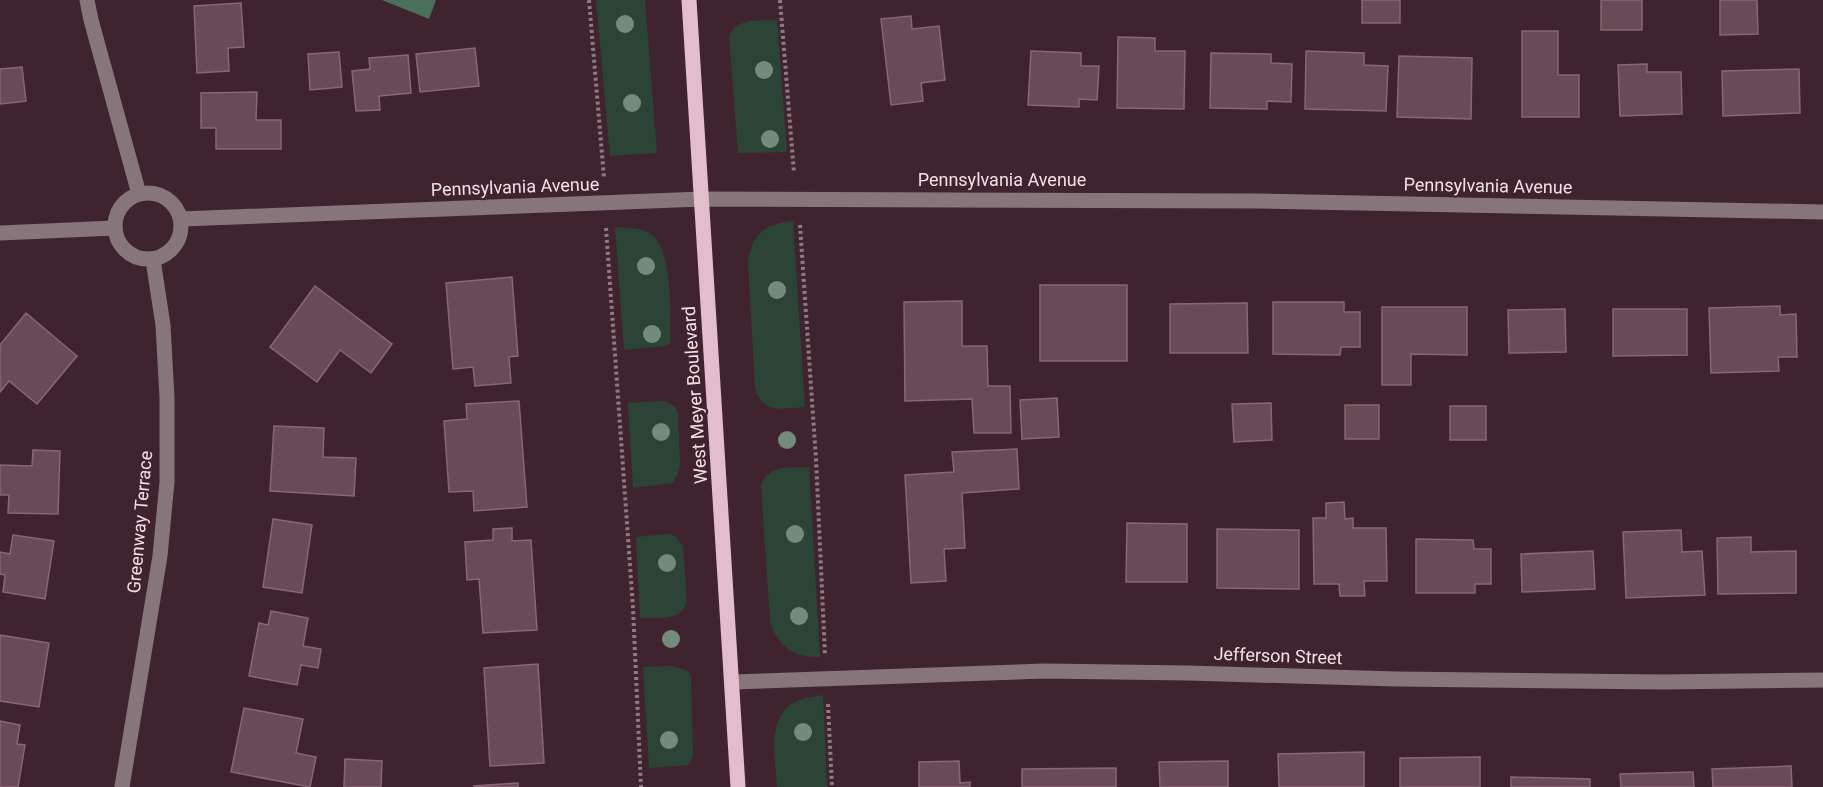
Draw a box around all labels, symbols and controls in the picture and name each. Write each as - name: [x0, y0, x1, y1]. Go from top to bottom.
- street label: Pennsylvania Avenue: [918, 169, 1086, 190]
- street label: Pennsylvania Avenue: [430, 173, 600, 200]
- street label: Pennsylvania Avenue: [1404, 174, 1573, 197]
- street label: West Meyer Boulevard: [678, 305, 711, 485]
- street label: Greenway Terrace: [123, 450, 156, 594]
- street label: Jefferson Street: [1213, 643, 1343, 668]

